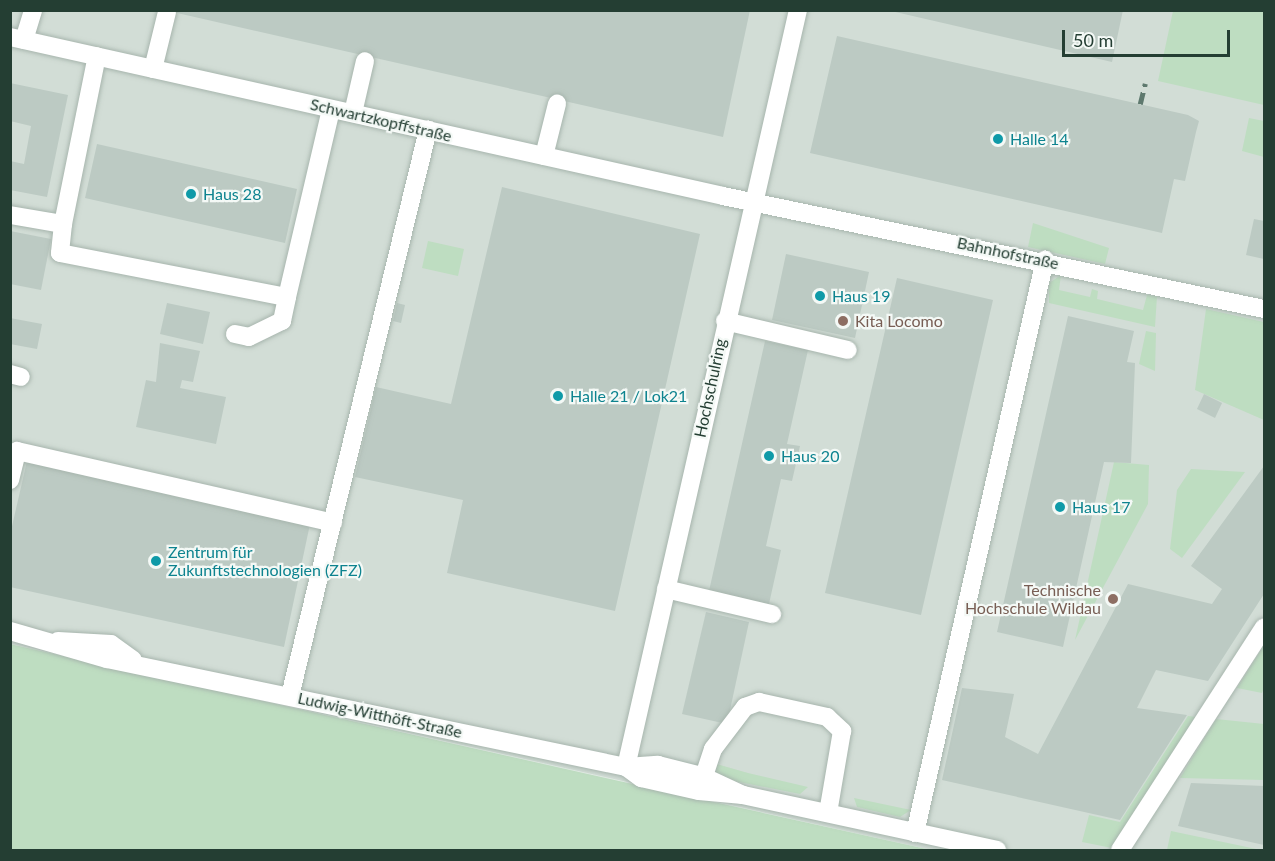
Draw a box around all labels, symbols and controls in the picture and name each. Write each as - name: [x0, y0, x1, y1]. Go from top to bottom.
- scale bar: [1065, 18, 1233, 56]
- text: 50 m: [1073, 29, 1113, 51]
- street label: Schwartzkopffstraße: [308, 94, 454, 146]
- place label: Halle 14: [1010, 129, 1069, 149]
- marker: Halle 14: [991, 132, 1005, 146]
- place label: Haus 28: [203, 184, 261, 204]
- marker: Haus 28: [184, 187, 198, 201]
- street label: Bahnhofstraße: [955, 233, 1061, 273]
- place label: Haus 19: [832, 286, 890, 306]
- marker: Haus 19: [813, 289, 827, 303]
- place label: Kita Locomo: [855, 311, 943, 331]
- marker: Kita Locomo: [836, 314, 850, 328]
- street label: Hochschulring: [690, 337, 730, 439]
- place label: Halle 21 / Lok21: [570, 386, 687, 406]
- marker: Halle 21 / Lok21: [551, 389, 565, 403]
- place label: Haus 20: [781, 446, 839, 466]
- marker: Haus 20: [762, 449, 776, 463]
- place label: Haus 17: [1072, 497, 1130, 517]
- marker: Haus 17: [1053, 500, 1067, 514]
- place label: Zentrum für Zukunftstechnologien (ZFZ): [168, 542, 362, 580]
- marker: Zentrum für Zukunftstechnologien (ZFZ): [149, 554, 163, 568]
- place label: Technische Hochschule Wildau: [965, 580, 1101, 618]
- marker: Technische Hochschule Wildau: [1106, 592, 1120, 606]
- street label: Ludwig-Witthöft-Straße: [296, 688, 464, 742]

